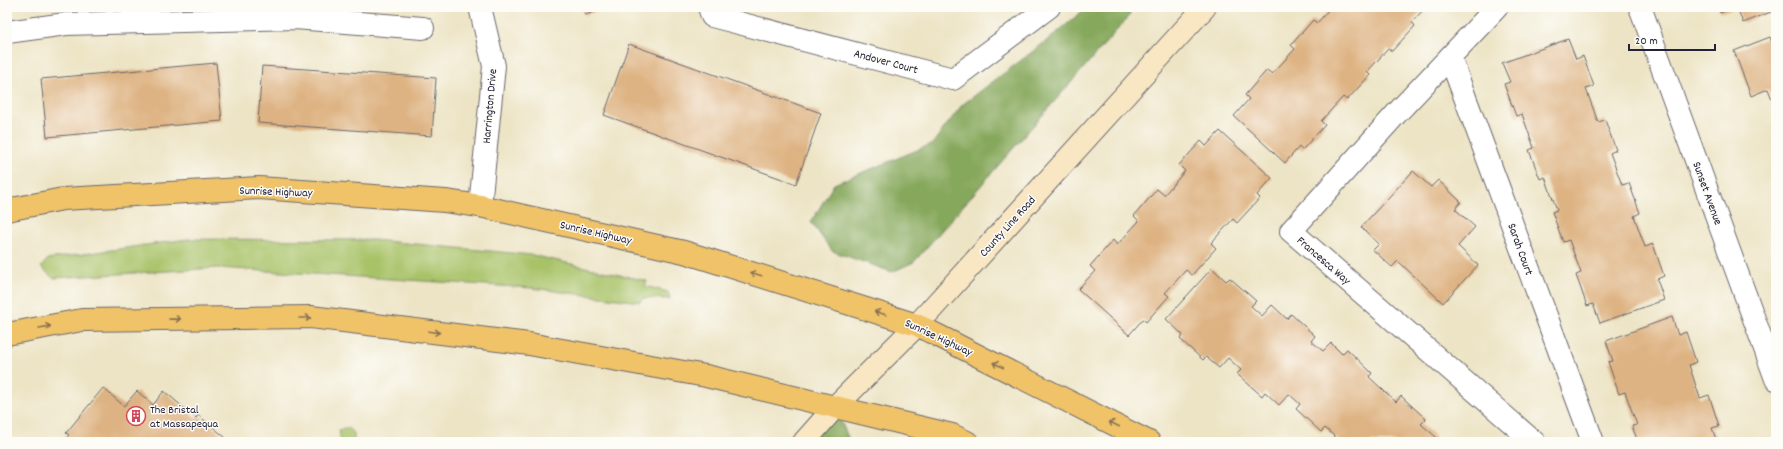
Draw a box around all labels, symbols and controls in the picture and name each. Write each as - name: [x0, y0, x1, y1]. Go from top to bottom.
- scale bar: [1629, 26, 1715, 52]
- text: 20 m: [1635, 33, 1658, 50]
- street label: Andover Court: [852, 46, 920, 79]
- street label: Harrington Drive: [479, 68, 502, 144]
- street label: Sunset Avenue: [1687, 159, 1726, 228]
- street label: Sunrise Highway: [239, 183, 314, 202]
- street label: County Line Road: [976, 193, 1040, 261]
- street label: Sunrise Highway: [558, 217, 634, 250]
- street label: Sarah Court: [1502, 221, 1537, 279]
- street label: Francesca Way: [1292, 233, 1355, 290]
- one-way arrow: [749, 270, 762, 277]
- one-way arrow: [873, 309, 886, 316]
- one-way arrow: [298, 314, 311, 322]
- one-way arrow: [168, 315, 181, 323]
- street label: Sunrise Highway: [902, 315, 976, 362]
- one-way arrow: [38, 323, 51, 331]
- one-way arrow: [427, 329, 440, 336]
- one-way arrow: [992, 361, 1004, 369]
- place label: The Bristal at Massapequa: [150, 402, 219, 433]
- building icon: The Bristal at Massapequa: [125, 405, 147, 427]
- one-way arrow: [1109, 420, 1121, 427]

